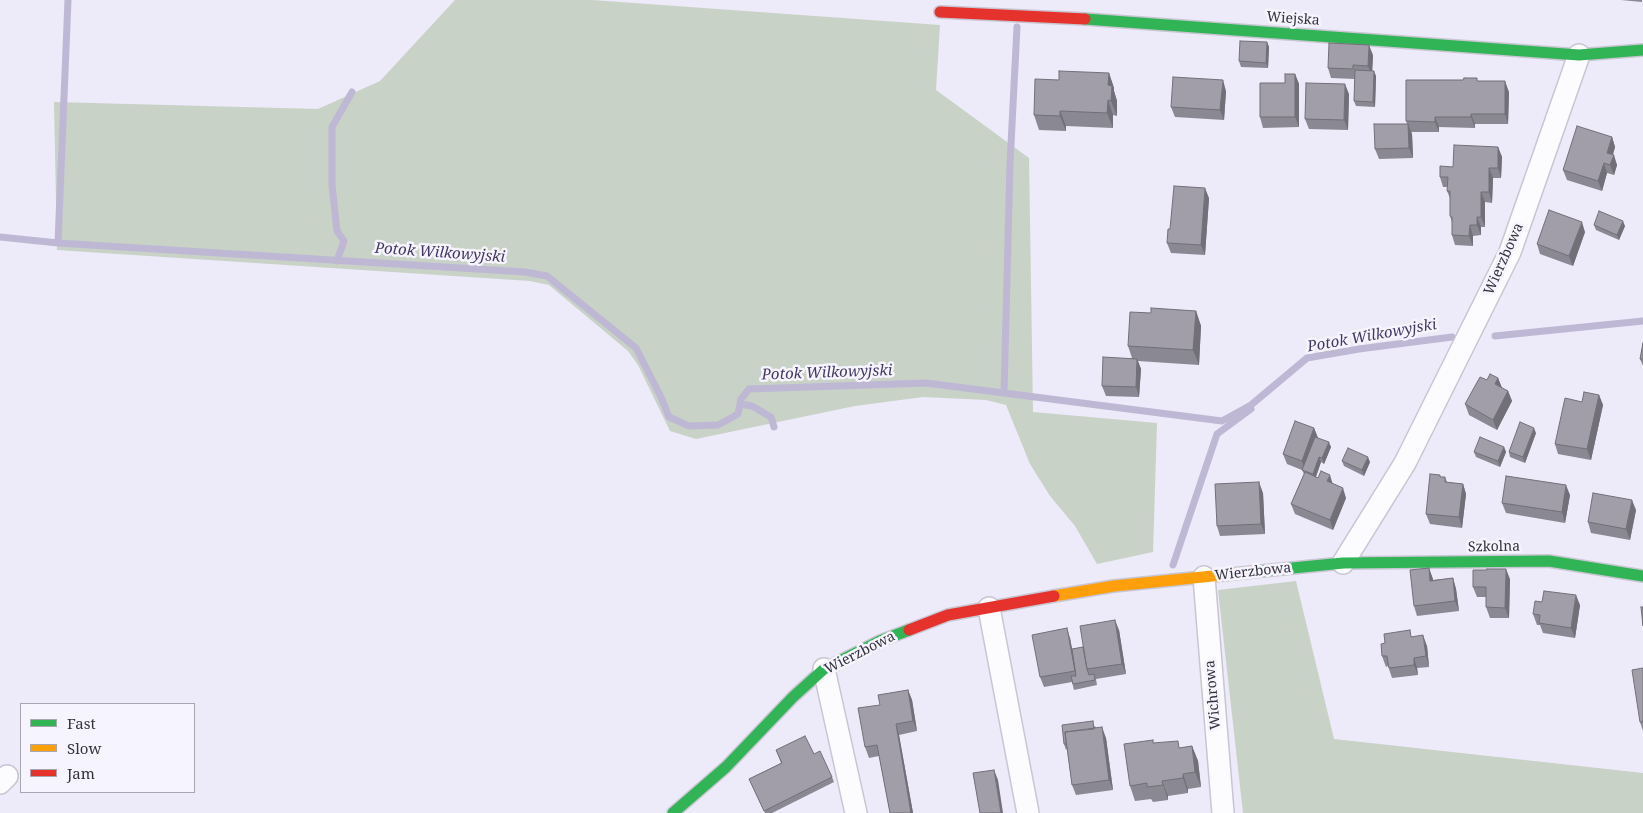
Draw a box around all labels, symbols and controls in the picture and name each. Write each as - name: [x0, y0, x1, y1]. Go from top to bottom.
- street label: Wiejska: [1266, 9, 1320, 29]
- street label: Wierzbowa: [1481, 220, 1527, 298]
- water label: Potok Wilkowyjski: [374, 239, 506, 267]
- water label: Potok Wilkowyjski: [1306, 316, 1438, 356]
- water label: Potok Wilkowyjski: [761, 362, 893, 384]
- street label: Szkolna: [1468, 538, 1520, 556]
- street label: Wierzbowa: [1214, 560, 1292, 584]
- street label: Wierzbowa: [822, 628, 898, 678]
- street label: Wichrowa: [1202, 660, 1224, 730]
- legend: [20, 703, 195, 793]
- text: Fast: [67, 713, 96, 733]
- text: Slow: [67, 738, 101, 758]
- text: Jam: [67, 763, 95, 783]

